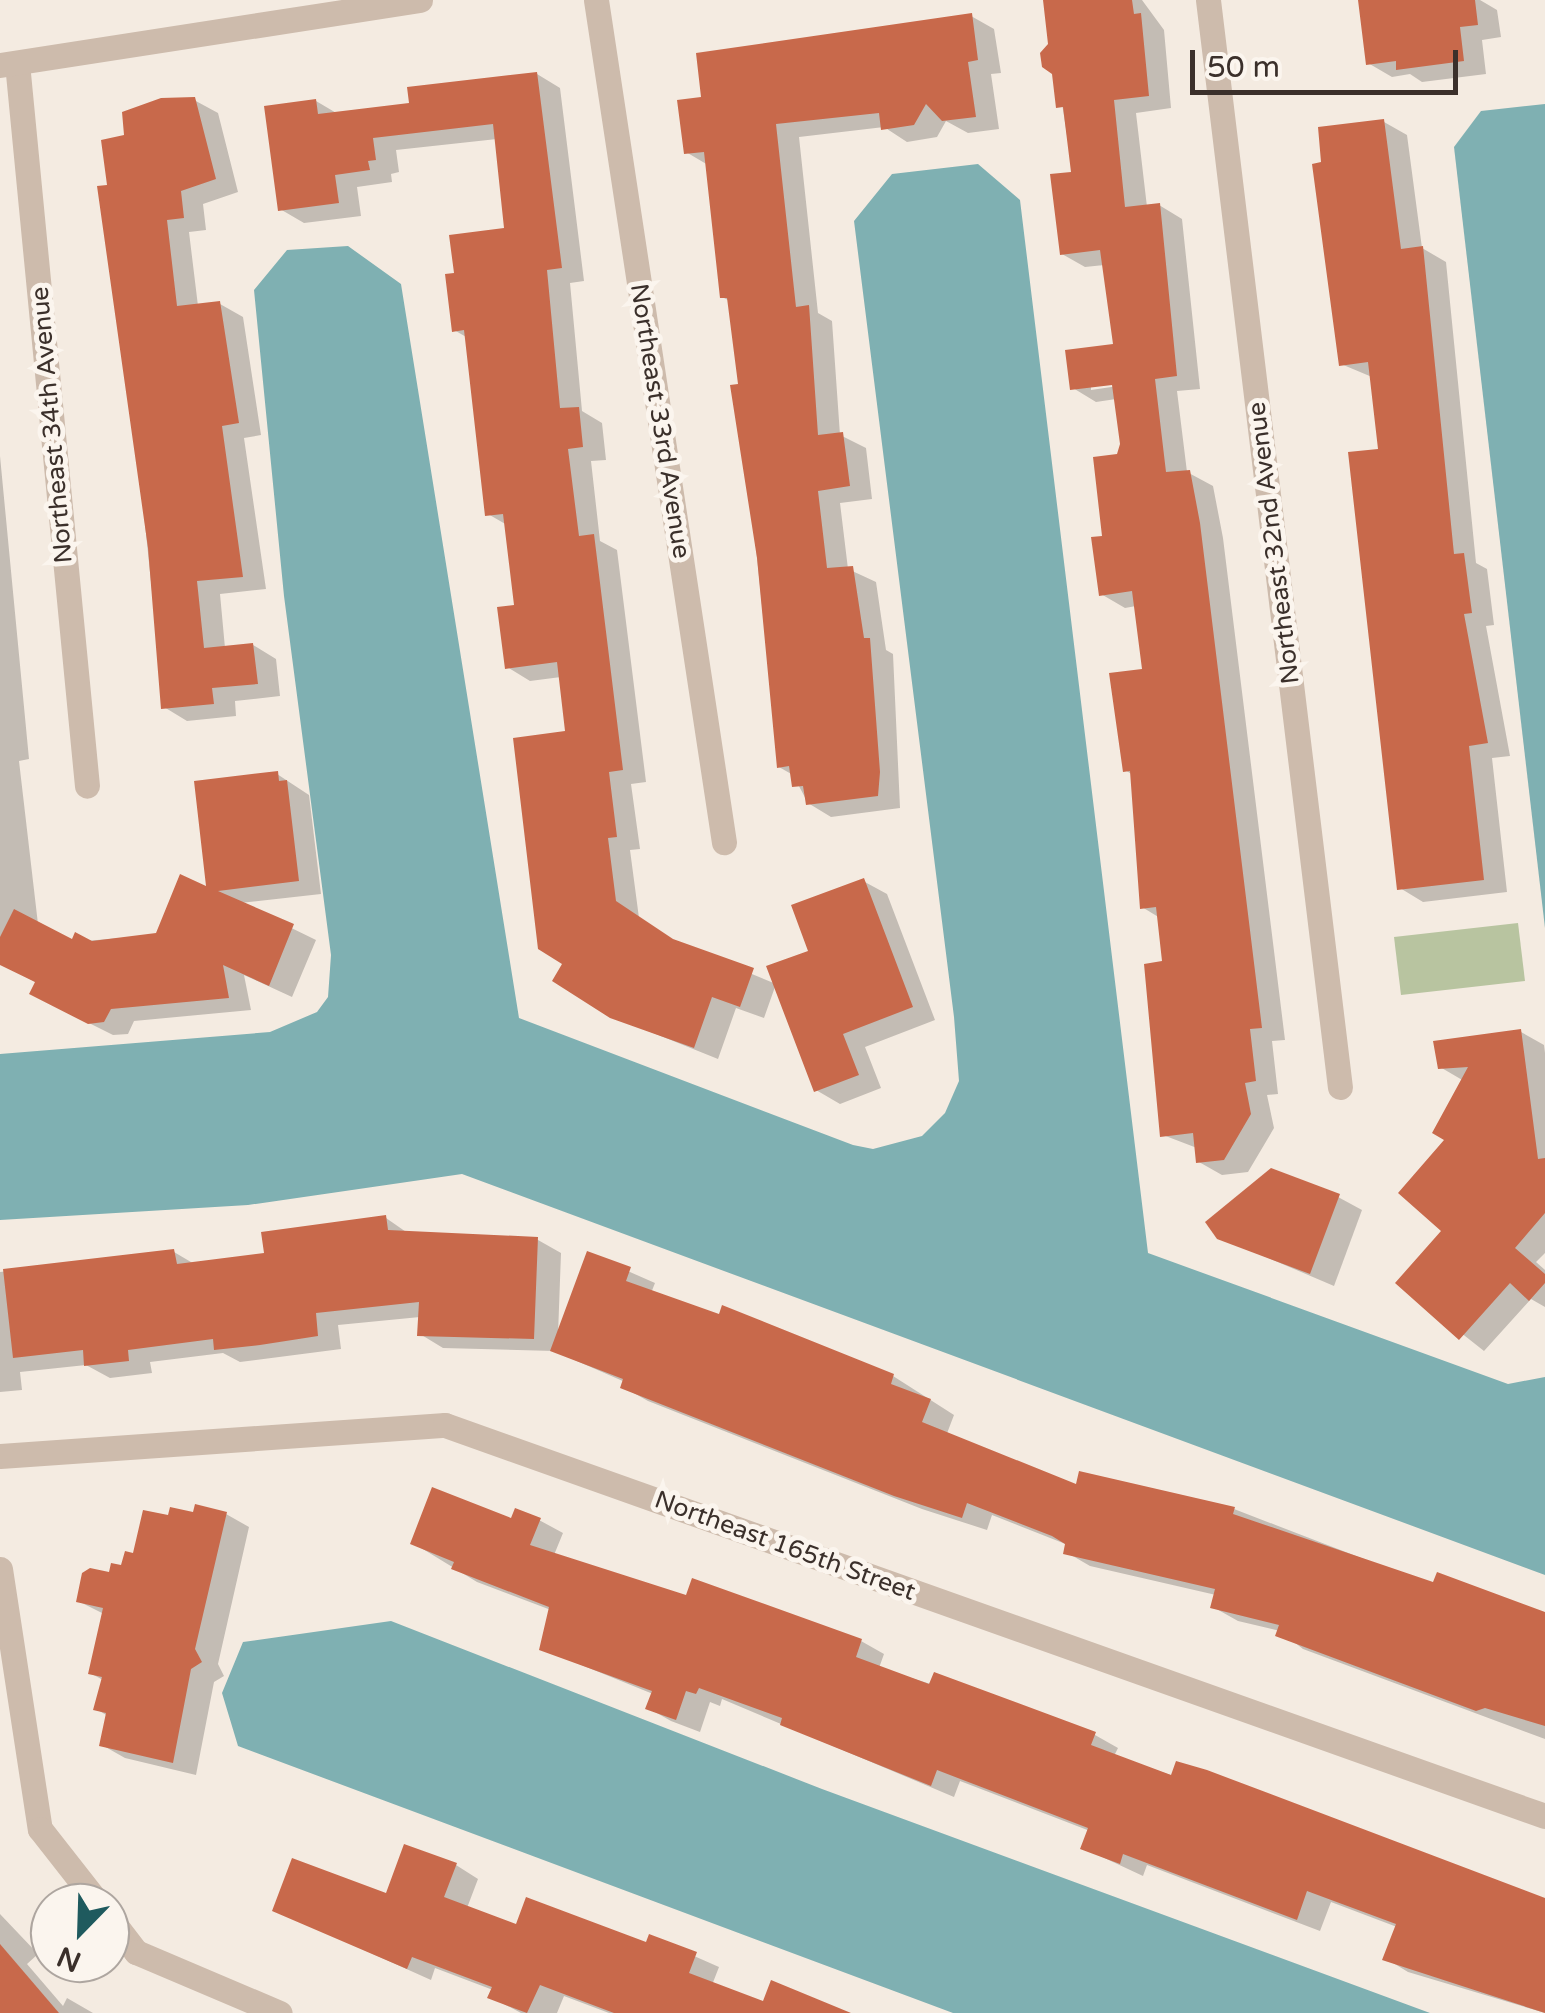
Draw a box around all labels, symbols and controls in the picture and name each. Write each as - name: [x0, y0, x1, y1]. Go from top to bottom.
- scale bar: [1195, 30, 1462, 92]
- text: 50 m: [1207, 49, 1280, 86]
- street label: Northeast 33rd Avenue: [623, 281, 697, 561]
- street label: Northeast 34th Avenue: [25, 285, 79, 565]
- street label: Northeast 32nd Avenue: [1242, 400, 1306, 686]
- street label: Northeast 165th Street: [651, 1485, 919, 1607]
- north arrow: [30, 1883, 130, 1983]
- text: N: [52, 1939, 86, 1979]

